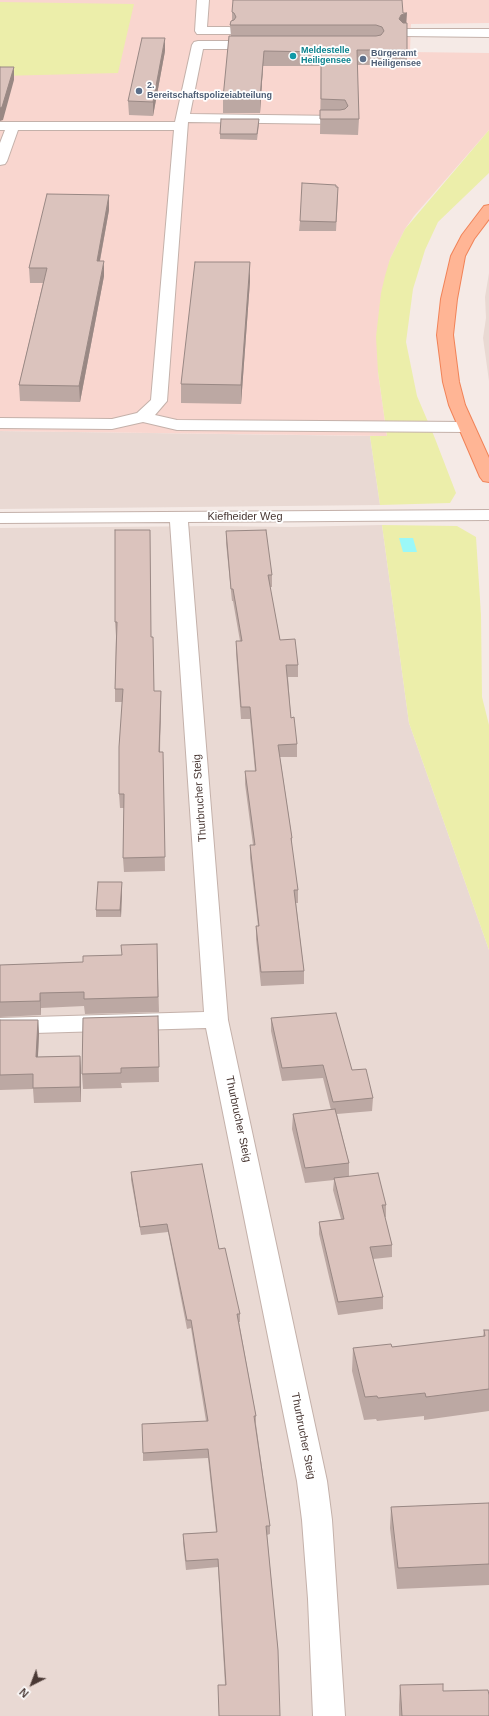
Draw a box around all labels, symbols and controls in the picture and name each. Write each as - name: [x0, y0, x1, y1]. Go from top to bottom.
- place label: Meldestelle Heiligensee: [301, 46, 351, 67]
- place label: Bürgeramt Heiligensee: [371, 49, 421, 70]
- marker: Meldestelle Heiligensee: [288, 51, 298, 61]
- marker: Bürgeramt Heiligensee: [358, 54, 368, 64]
- place label: 2. Bereitschaftspolizeiabteilung: [147, 81, 272, 102]
- marker: 2. Bereitschaftspolizeiabteilung: [134, 86, 144, 96]
- street label: Kiefheider Weg: [207, 510, 283, 524]
- street label: Thurbrucher Steig: [190, 754, 210, 842]
- street label: Thurbrucher Steig: [222, 1075, 254, 1163]
- street label: Thurbrucher Steig: [288, 1392, 318, 1480]
- north arrow: [12, 1664, 52, 1704]
- text: N: [17, 1686, 31, 1700]

